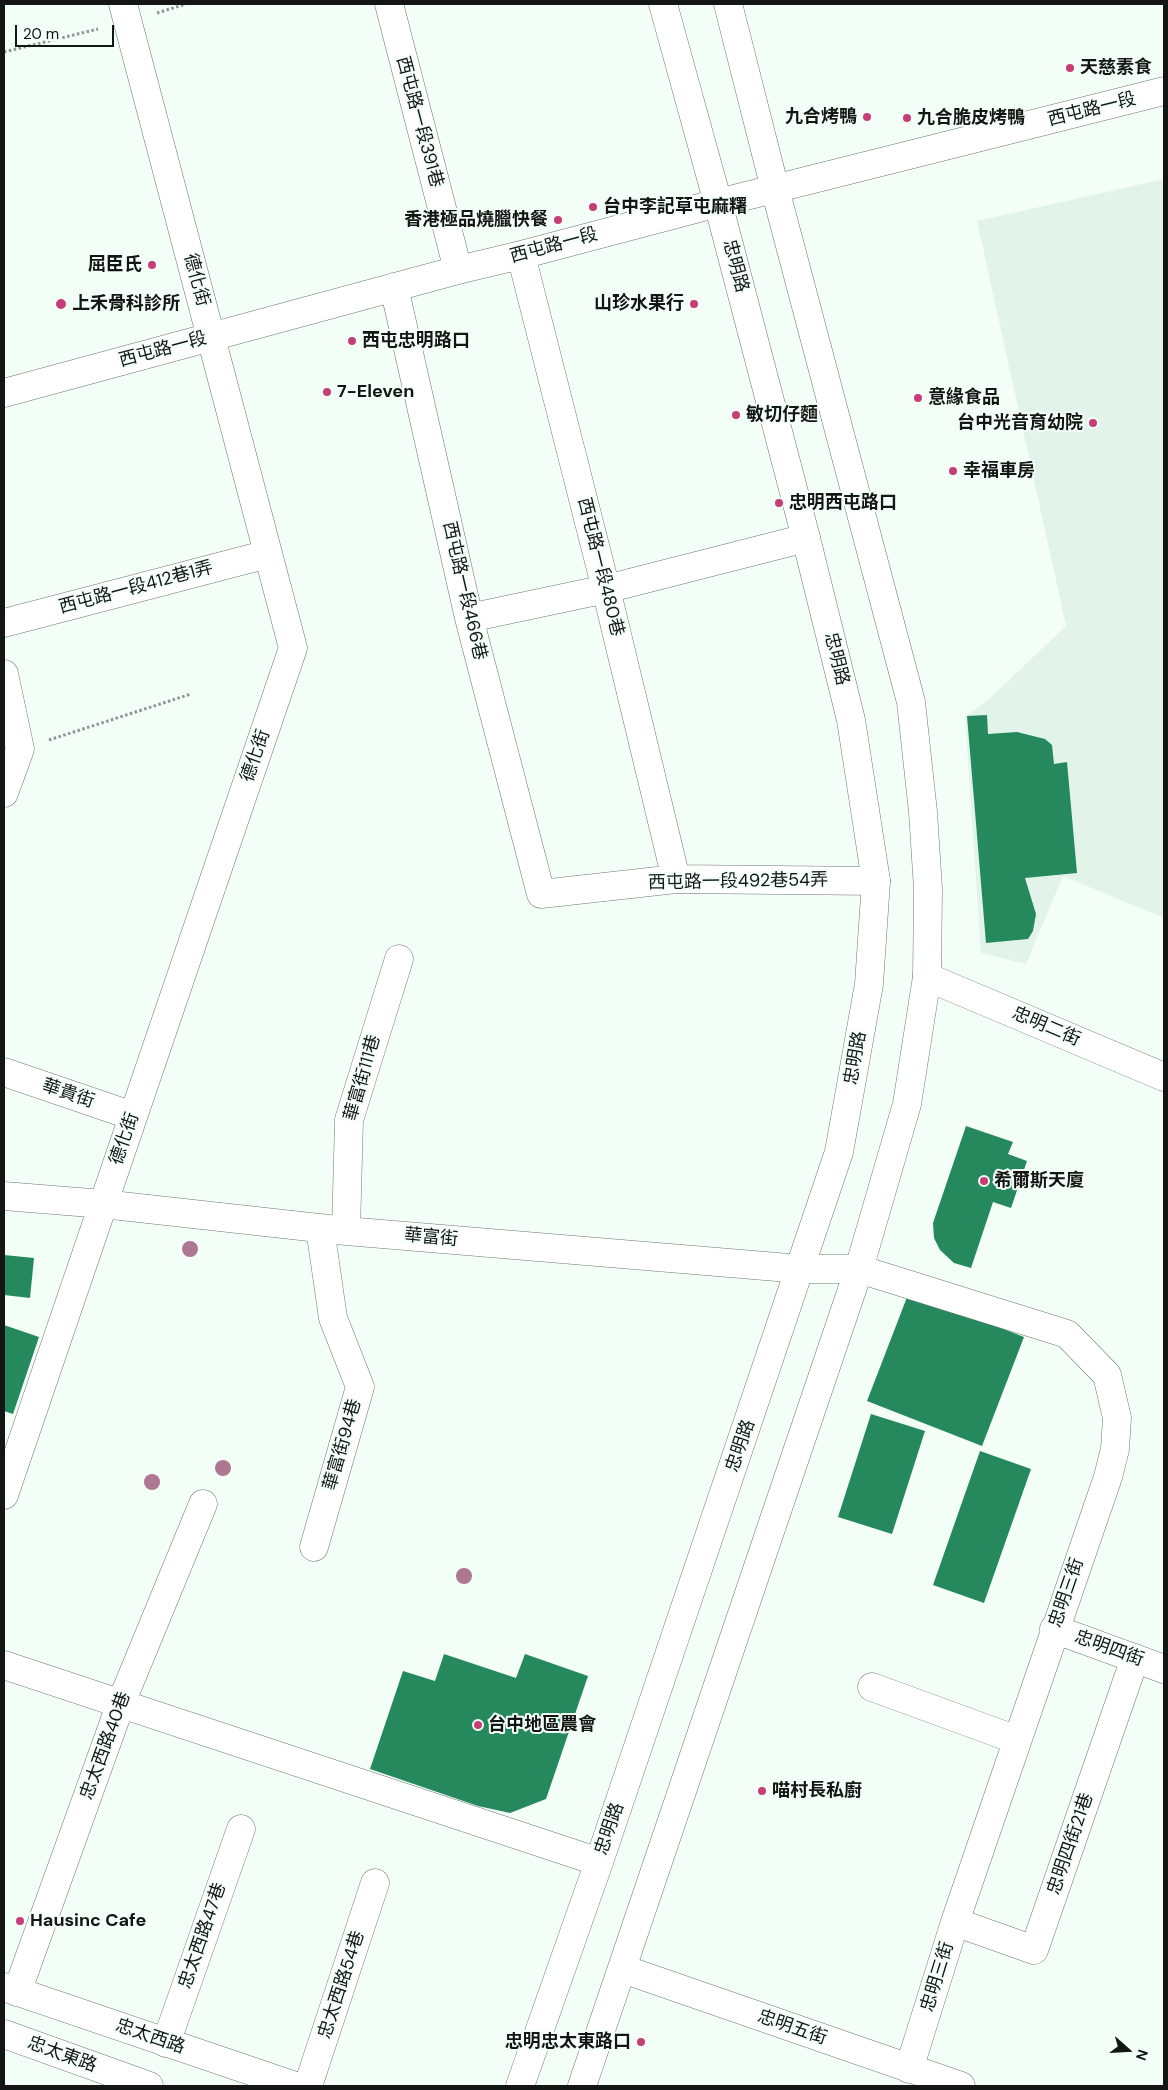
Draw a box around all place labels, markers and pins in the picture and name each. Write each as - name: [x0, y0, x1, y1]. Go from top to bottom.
- place label: 天慈素食: [1080, 57, 1152, 79]
- marker: 天慈素食: [1064, 62, 1076, 74]
- place label: 九合烤鴨: [785, 106, 857, 128]
- place label: 九合脆皮烤鴨: [917, 107, 1025, 129]
- marker: 九合烤鴨: [861, 111, 873, 123]
- marker: 九合脆皮烤鴨: [901, 112, 913, 124]
- place label: 台中李記草屯麻糬: [603, 196, 747, 218]
- marker: 台中李記草屯麻糬: [587, 201, 599, 213]
- place label: 香港極品燒臘快餐: [404, 209, 548, 231]
- marker: 香港極品燒臘快餐: [552, 214, 564, 226]
- place label: 屈臣氏: [88, 254, 142, 276]
- marker: 屈臣氏: [146, 259, 158, 271]
- place label: 上禾骨科診所: [72, 293, 180, 315]
- place label: 山珍水果行: [594, 293, 684, 315]
- marker: 上禾骨科診所: [54, 297, 68, 311]
- marker: 山珍水果行: [688, 298, 700, 310]
- place label: 西屯忠明路口: [362, 330, 470, 352]
- marker: 西屯忠明路口: [346, 335, 358, 347]
- place label: 7-Eleven: [337, 381, 414, 403]
- marker: 7-Eleven: [321, 386, 333, 398]
- place label: 意緣食品: [928, 387, 1000, 409]
- marker: 意緣食品: [912, 392, 924, 404]
- place label: 敏切仔麵: [746, 404, 818, 426]
- marker: 敏切仔麵: [730, 409, 742, 421]
- place label: 台中光音育幼院: [957, 412, 1083, 434]
- marker: 台中光音育幼院: [1087, 417, 1099, 429]
- place label: 幸福車房: [963, 460, 1035, 482]
- marker: 幸福車房: [947, 465, 959, 477]
- place label: 忠明西屯路口: [789, 492, 897, 514]
- marker: 忠明西屯路口: [773, 497, 785, 509]
- place label: 希爾斯天廈: [994, 1170, 1084, 1192]
- marker: 希爾斯天廈: [978, 1175, 990, 1187]
- place label: 台中地區農會: [488, 1714, 596, 1736]
- marker: 台中地區農會: [472, 1719, 484, 1731]
- place label: 喵村長私廚: [772, 1780, 862, 1802]
- marker: 喵村長私廚: [756, 1785, 768, 1797]
- place label: Hausinc Cafe: [30, 1910, 146, 1932]
- marker: Hausinc Cafe: [14, 1915, 26, 1927]
- place label: 忠明忠太東路口: [505, 2031, 631, 2053]
- marker: 忠明忠太東路口: [635, 2036, 647, 2048]

